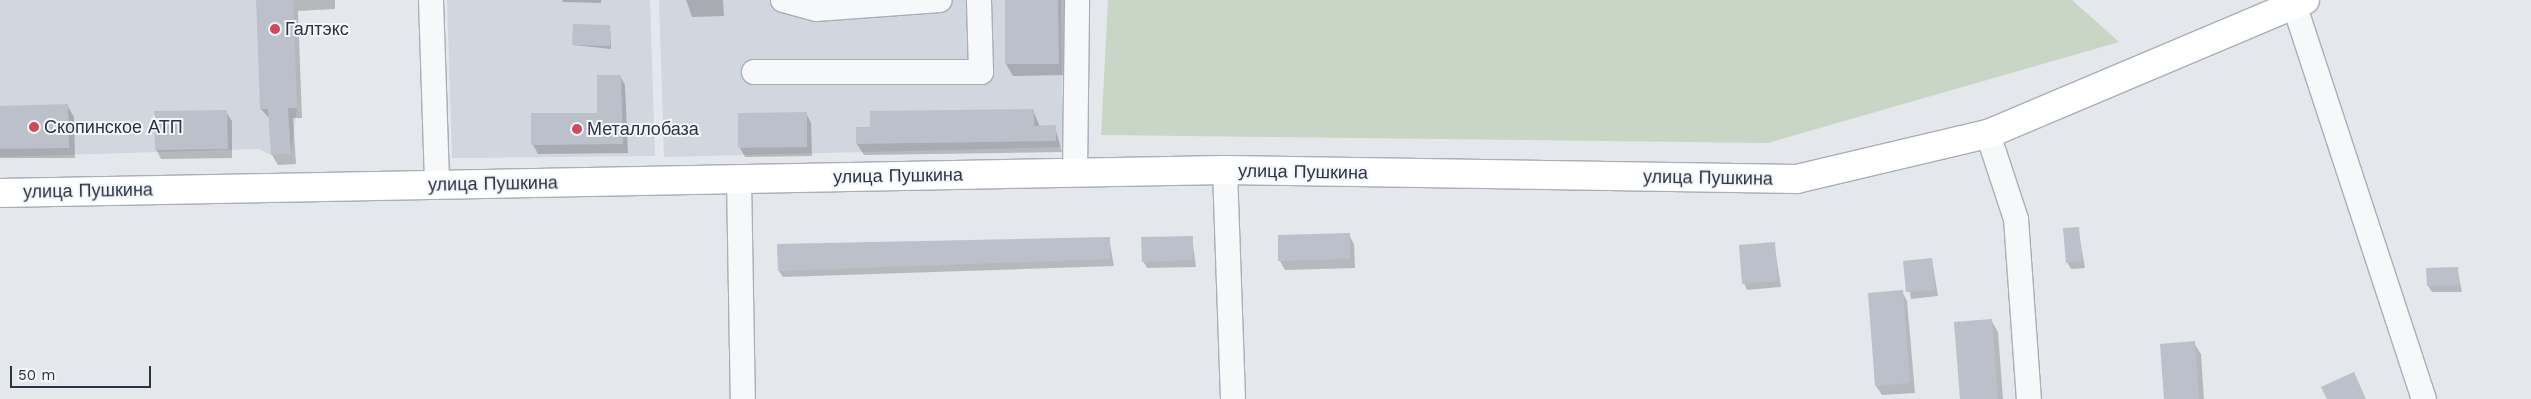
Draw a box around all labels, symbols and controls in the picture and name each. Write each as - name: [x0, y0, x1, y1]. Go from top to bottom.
- place label: Галтэкс: [285, 18, 349, 40]
- marker: Галтэкс: [269, 23, 281, 35]
- place label: Скопинское АТП: [44, 116, 183, 138]
- place label: Металлобаза: [587, 118, 699, 140]
- marker: Скопинское АТП: [28, 121, 40, 133]
- marker: Металлобаза: [571, 123, 583, 135]
- street label: улица Пушкина: [1238, 160, 1368, 184]
- street label: улица Пушкина: [833, 164, 963, 188]
- street label: улица Пушкина: [1643, 166, 1773, 190]
- street label: улица Пушкина: [428, 172, 558, 196]
- street label: улица Пушкина: [23, 179, 153, 203]
- scale bar: [12, 356, 154, 388]
- text: 50 m: [18, 366, 55, 384]

